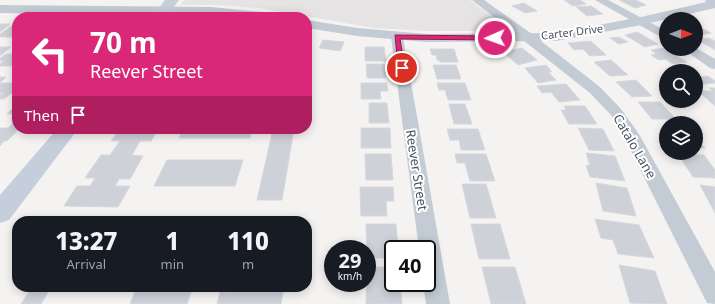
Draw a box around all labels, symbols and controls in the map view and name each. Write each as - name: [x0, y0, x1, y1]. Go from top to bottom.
- north arrow: [659, 12, 703, 56]
- map controls: [659, 12, 703, 160]
- position arrow: [474, 17, 516, 59]
- street label: Carter Drive: [540, 20, 604, 43]
- text: 70 m: [90, 23, 157, 61]
- icon: left: [24, 28, 76, 80]
- pin: [385, 51, 419, 85]
- icon: arrive: [391, 57, 413, 79]
- text: Reever Street: [90, 59, 203, 83]
- button: search: [659, 64, 703, 108]
- icon: arrive: [67, 104, 89, 126]
- text: Then: [24, 105, 59, 125]
- street label: Catalo Lane: [609, 111, 661, 181]
- button: layers: [659, 116, 703, 160]
- street label: Reever Street: [402, 128, 432, 212]
- text: 13:27: [55, 224, 117, 257]
- text: 1: [165, 224, 179, 257]
- text: 110: [227, 224, 269, 257]
- speed limit sign: 40: [384, 240, 436, 292]
- text: 29: [339, 247, 361, 274]
- text: Arrival: [66, 255, 106, 273]
- text: min: [161, 255, 184, 273]
- text: m: [242, 255, 254, 273]
- text: km/h: [338, 269, 362, 283]

